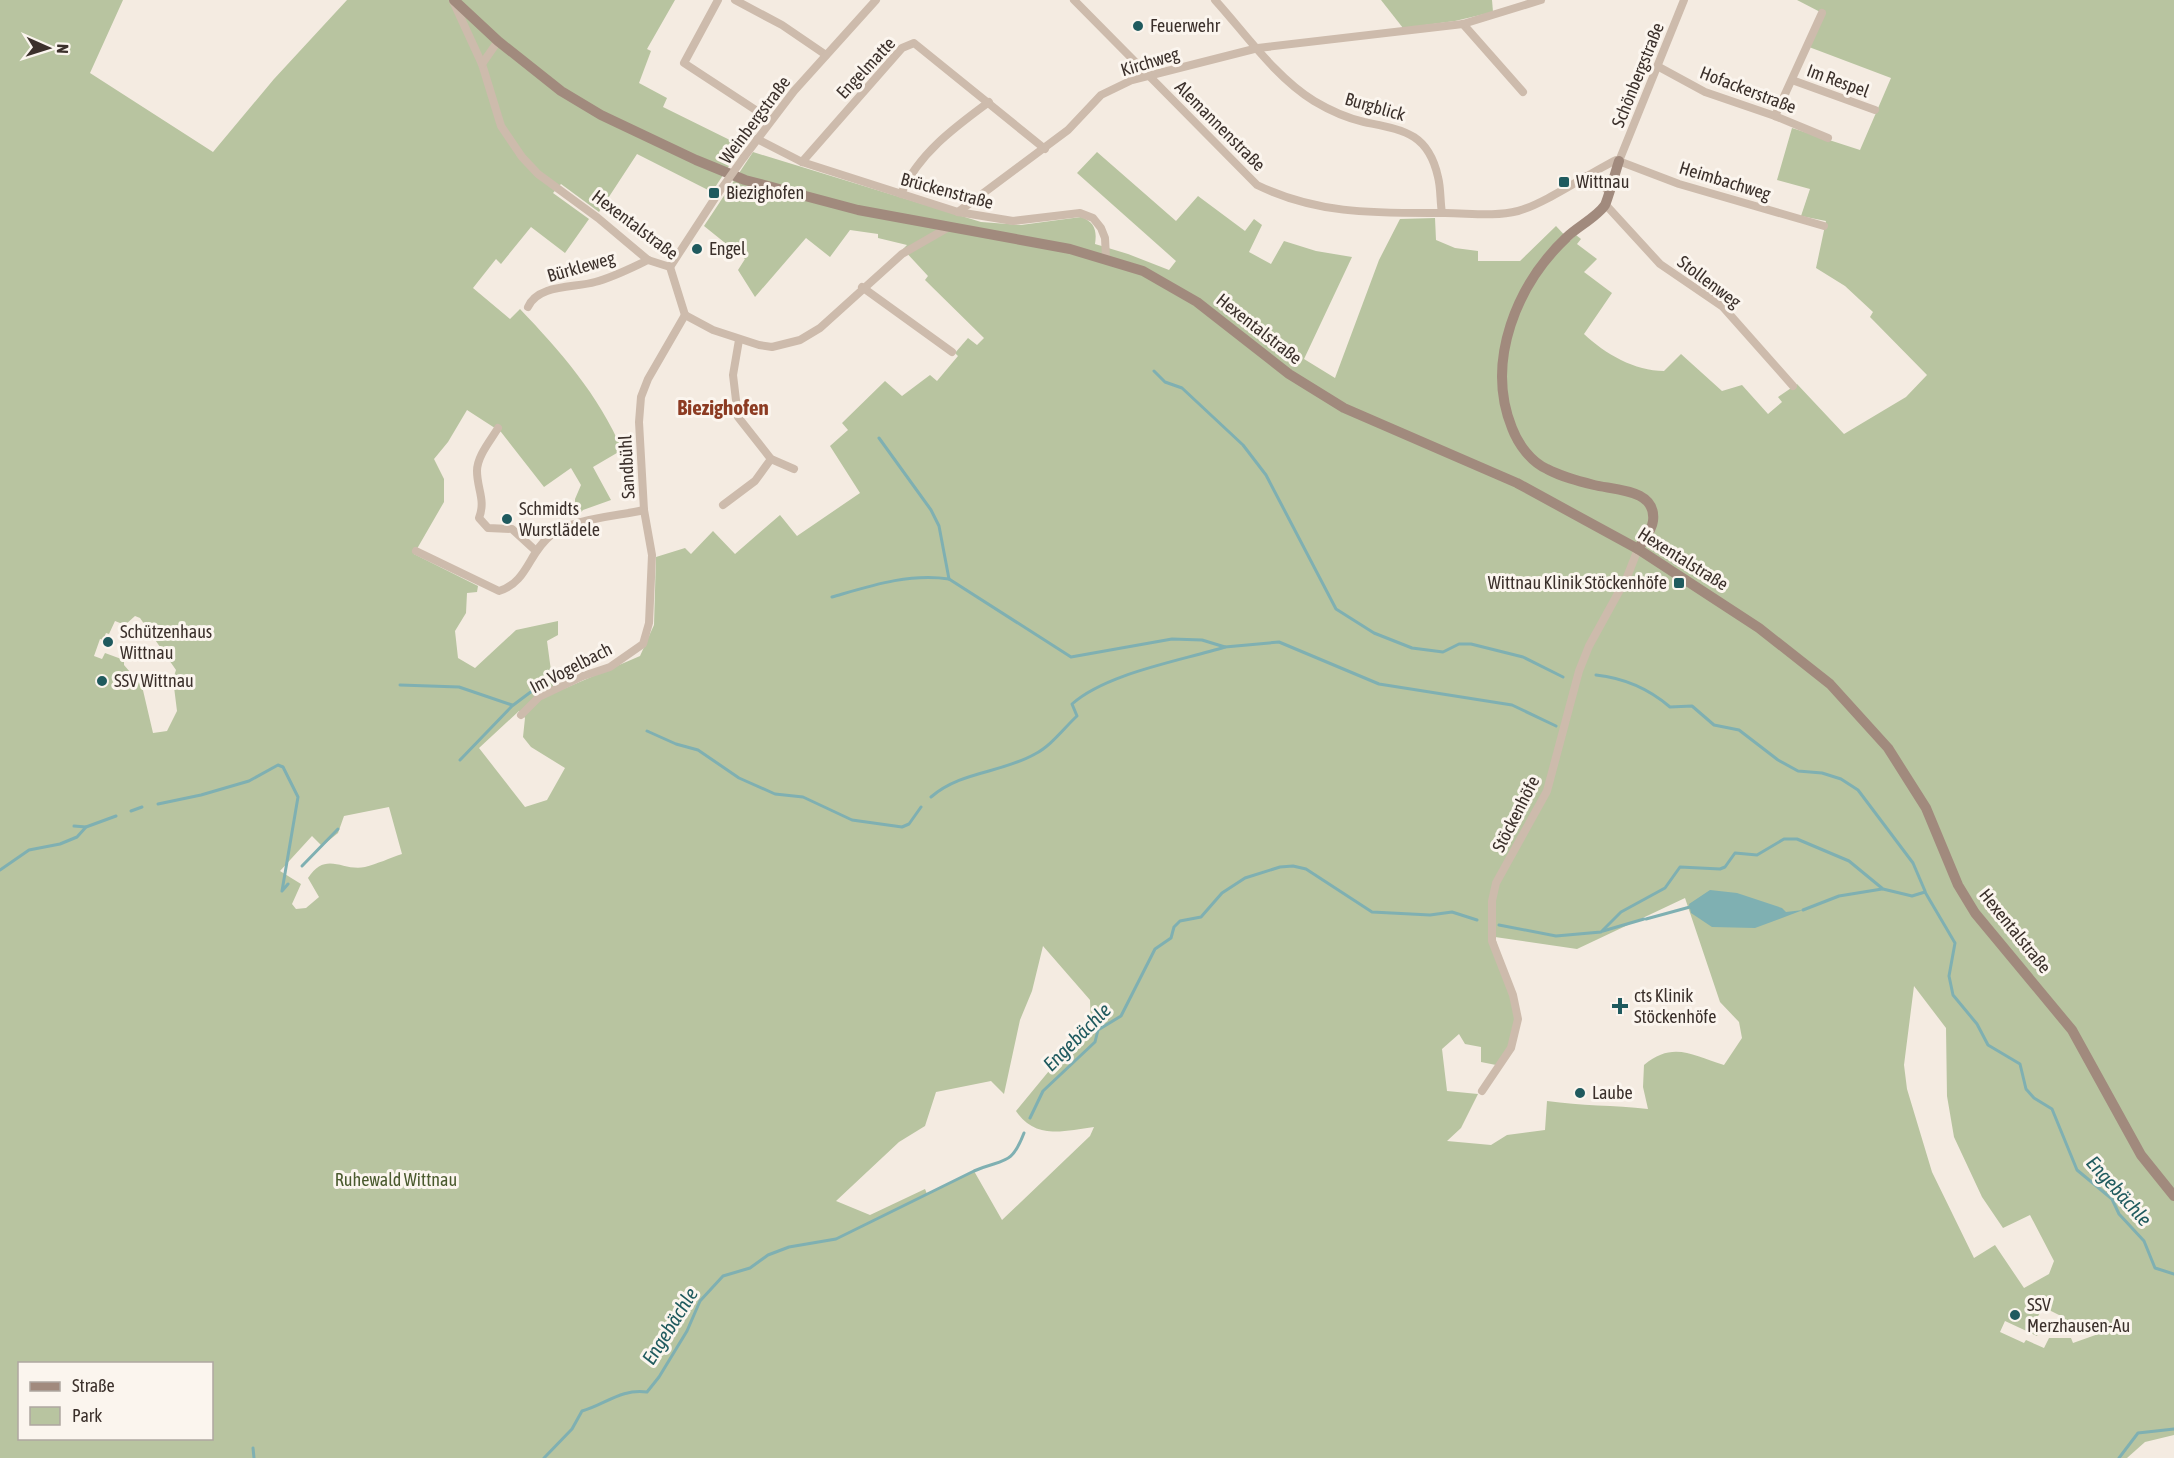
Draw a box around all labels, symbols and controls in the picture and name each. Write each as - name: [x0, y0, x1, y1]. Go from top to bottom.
- place label: Feuerwehr: [1150, 15, 1221, 36]
- north arrow: [18, 18, 78, 78]
- marker: Feuerwehr: [1131, 19, 1145, 33]
- street label: Schönbergstraße: [1607, 19, 1668, 130]
- street label: Engelmatte: [832, 33, 899, 103]
- street label: Kirchweg: [1118, 43, 1182, 80]
- text: N: [54, 44, 72, 54]
- street label: Im Respel: [1804, 60, 1873, 102]
- street label: Hofackerstraße: [1697, 62, 1799, 118]
- street label: Weinbergstraße: [715, 72, 794, 168]
- street label: Alemannenstraße: [1171, 76, 1270, 175]
- street label: Burgblick: [1343, 88, 1408, 125]
- street label: Heimbachweg: [1677, 157, 1774, 204]
- street label: Brückenstraße: [898, 168, 996, 213]
- place label: Wittnau: [1576, 171, 1629, 192]
- marker: Wittnau: [1557, 175, 1571, 189]
- place label: Biezighofen: [726, 182, 804, 203]
- street label: Hexentalstraße: [588, 185, 682, 264]
- marker: Biezighofen: [707, 186, 721, 200]
- place label: Engel: [709, 238, 746, 259]
- marker: Engel: [690, 242, 704, 256]
- street label: Bürkleweg: [545, 247, 617, 286]
- street label: Stollenweg: [1674, 251, 1745, 312]
- street label: Hexentalstraße: [1213, 289, 1306, 368]
- district label: Biezighofen: [677, 395, 769, 419]
- street label: Sandbühl: [614, 434, 639, 499]
- place label: Schmidts Wurstlädele: [519, 498, 600, 540]
- marker: Schmidts Wurstlädele: [500, 512, 514, 526]
- street label: Hexentalstraße: [1634, 523, 1732, 595]
- place label: Wittnau Klinik Stöckenhöfe: [1488, 572, 1667, 593]
- marker: Wittnau Klinik Stöckenhöfe: [1672, 576, 1686, 590]
- place label: Schützenhaus Wittnau: [120, 621, 212, 663]
- marker: Schützenhaus Wittnau: [101, 635, 115, 649]
- street label: Im Vogelbach: [526, 638, 615, 697]
- place label: SSV Wittnau: [114, 670, 194, 691]
- marker: SSV Wittnau: [95, 674, 109, 688]
- street label: Stöckenhöfe: [1487, 772, 1544, 855]
- street label: Hexentalstraße: [1975, 884, 2056, 977]
- place label: cts Klinik Stöckenhöfe: [1634, 985, 1716, 1027]
- marker: cts Klinik Stöckenhöfe: [1611, 997, 1629, 1015]
- water label: Engebächle: [1038, 998, 1115, 1075]
- place label: Laube: [1592, 1082, 1633, 1103]
- marker: Laube: [1573, 1086, 1587, 1100]
- water label: Engebächle: [2082, 1151, 2157, 1230]
- park label: Ruhewald Wittnau: [335, 1169, 457, 1190]
- water label: Engebächle: [637, 1283, 702, 1368]
- place label: SSV Merzhausen-Au: [2027, 1294, 2130, 1336]
- marker: SSV Merzhausen-Au: [2008, 1308, 2022, 1322]
- legend: [18, 1362, 213, 1440]
- text: Straße: [72, 1375, 115, 1396]
- text: Park: [72, 1405, 102, 1426]

